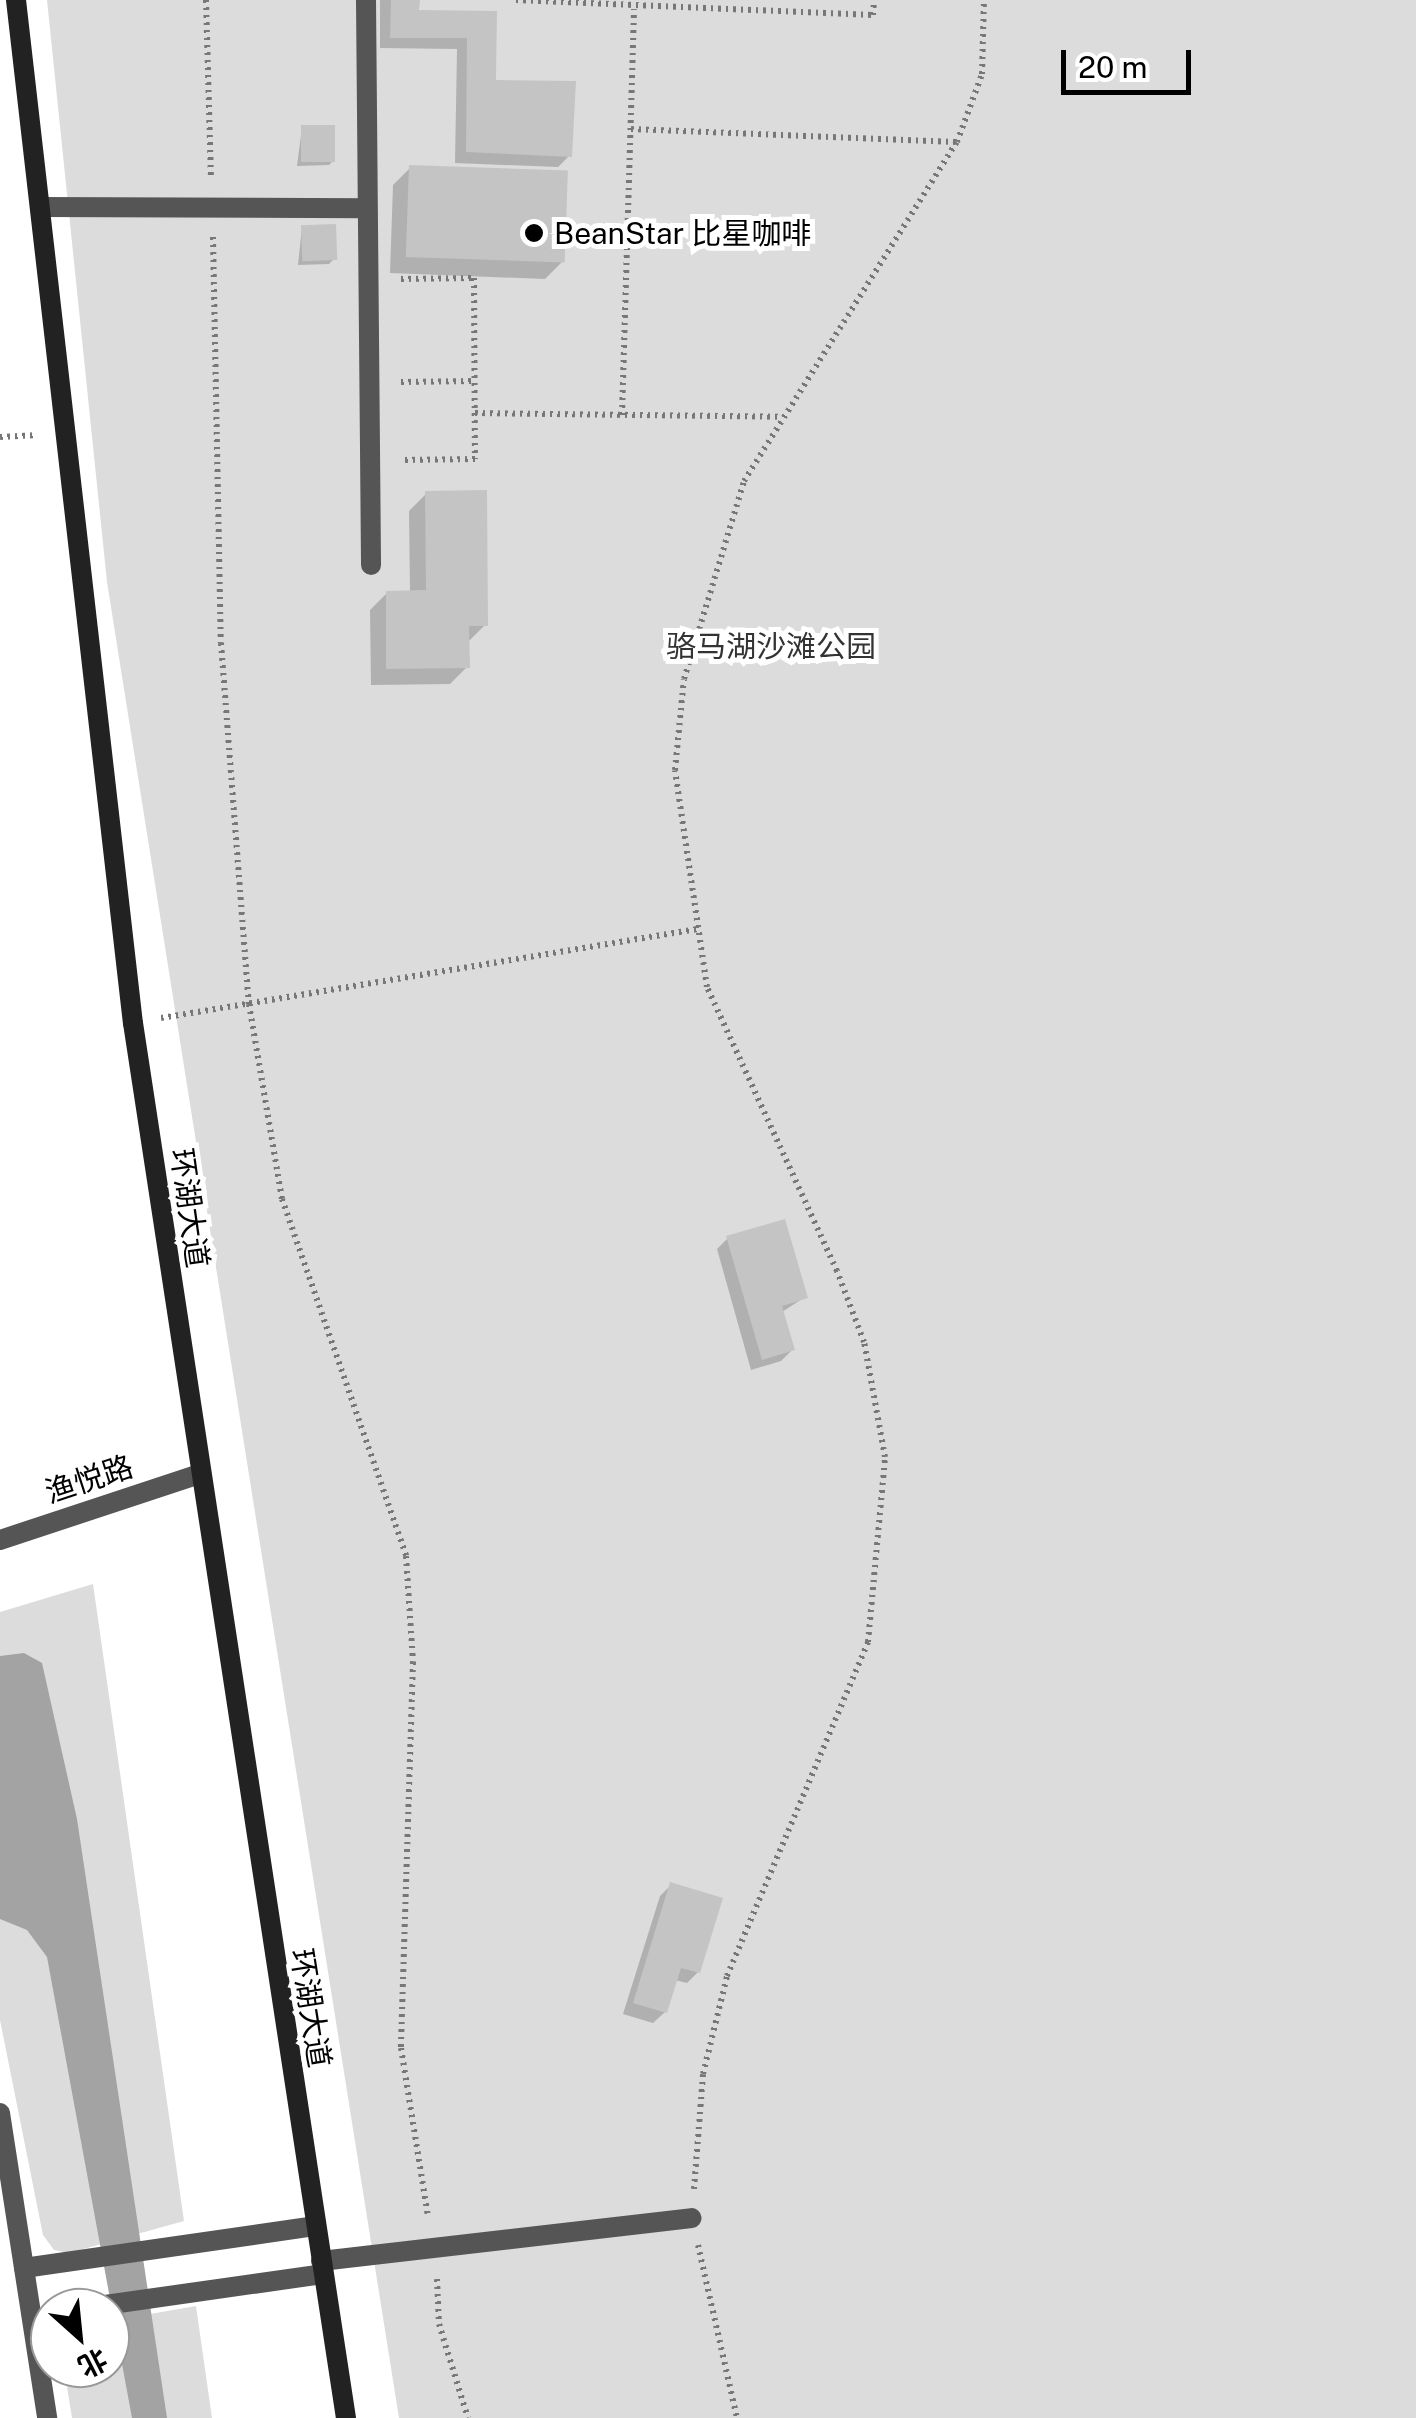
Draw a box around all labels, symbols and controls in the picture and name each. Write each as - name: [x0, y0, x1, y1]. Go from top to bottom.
- scale bar: [1066, 30, 1196, 92]
- text: 20 m: [1078, 49, 1147, 85]
- place label: BeanStar 比星咖啡: [554, 215, 812, 251]
- marker: BeanStar 比星咖啡: [523, 222, 545, 244]
- park label: 骆马湖沙滩公园: [666, 628, 876, 664]
- street label: 环湖大道: [164, 1146, 216, 1270]
- street label: 渔悦路: [41, 1448, 137, 1510]
- street label: 环湖大道: [284, 1946, 338, 2070]
- north arrow: [30, 2288, 130, 2388]
- text: 北: [73, 2342, 113, 2384]

